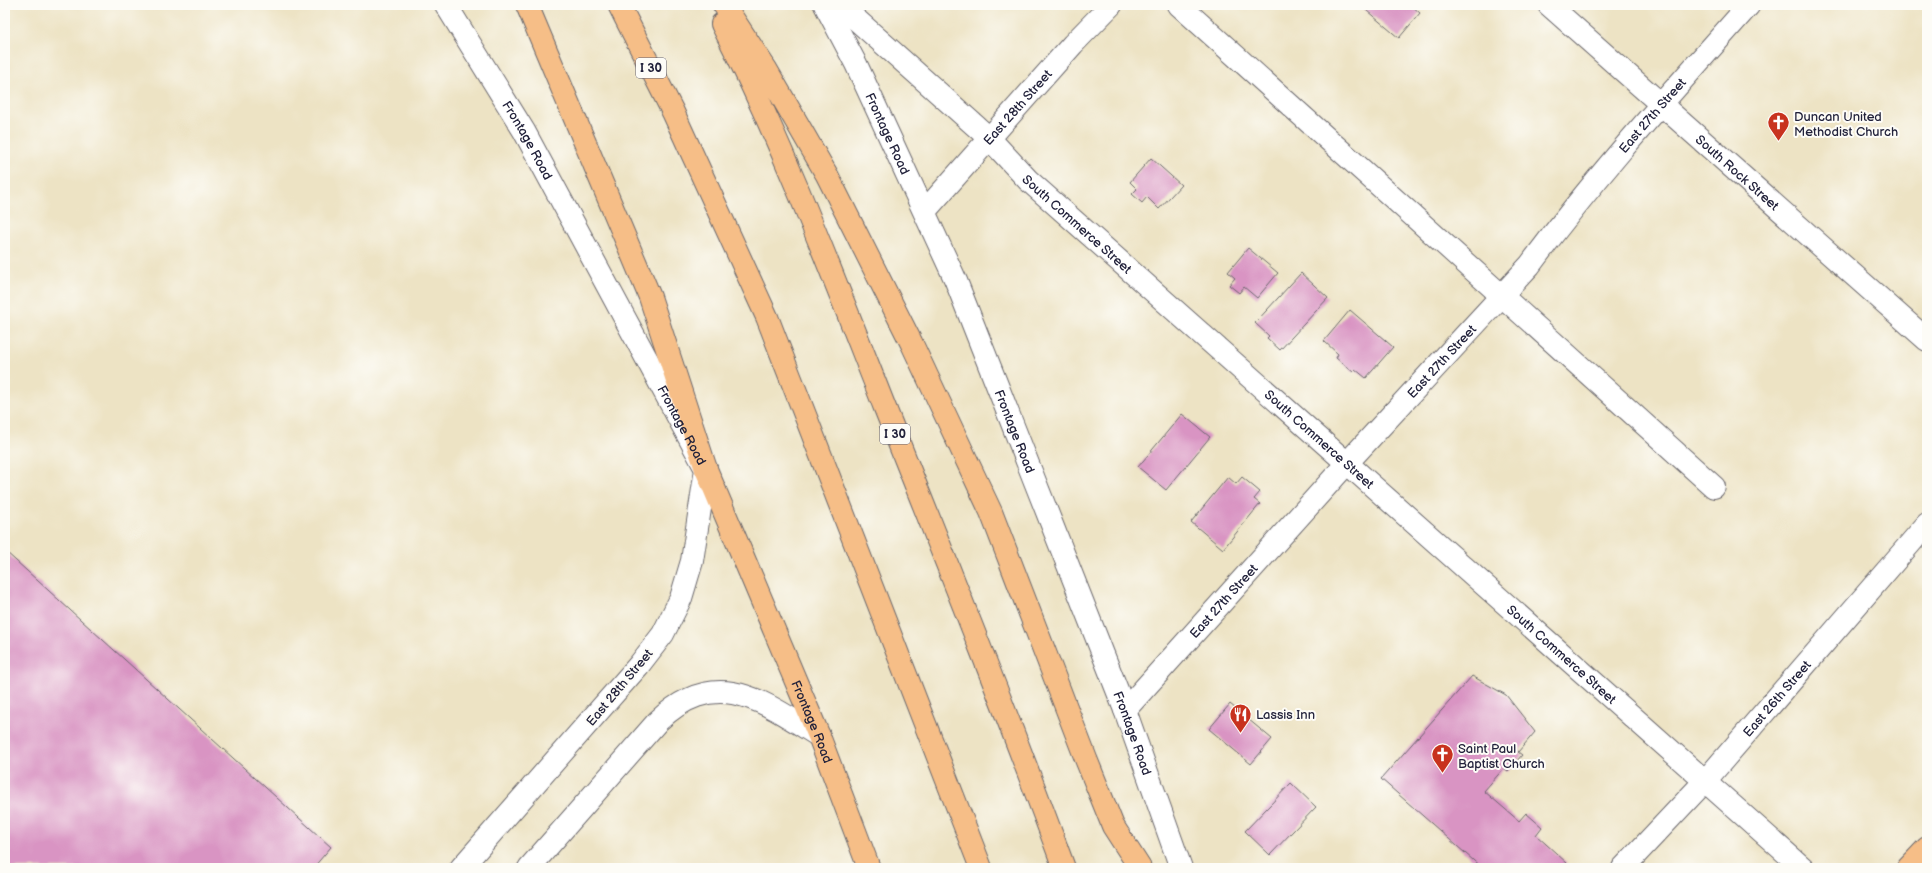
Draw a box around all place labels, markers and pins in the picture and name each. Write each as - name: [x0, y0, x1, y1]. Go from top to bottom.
- place label: Duncan United Methodist Church: [1794, 109, 1898, 140]
- church icon: Duncan United Methodist Church: [1766, 110, 1792, 143]
- restaurant icon: Lassis Inn: [1228, 701, 1254, 734]
- place label: Lassis Inn: [1256, 707, 1315, 723]
- place label: Saint Paul Baptist Church: [1458, 741, 1545, 772]
- church icon: Saint Paul Baptist Church: [1429, 742, 1455, 775]

